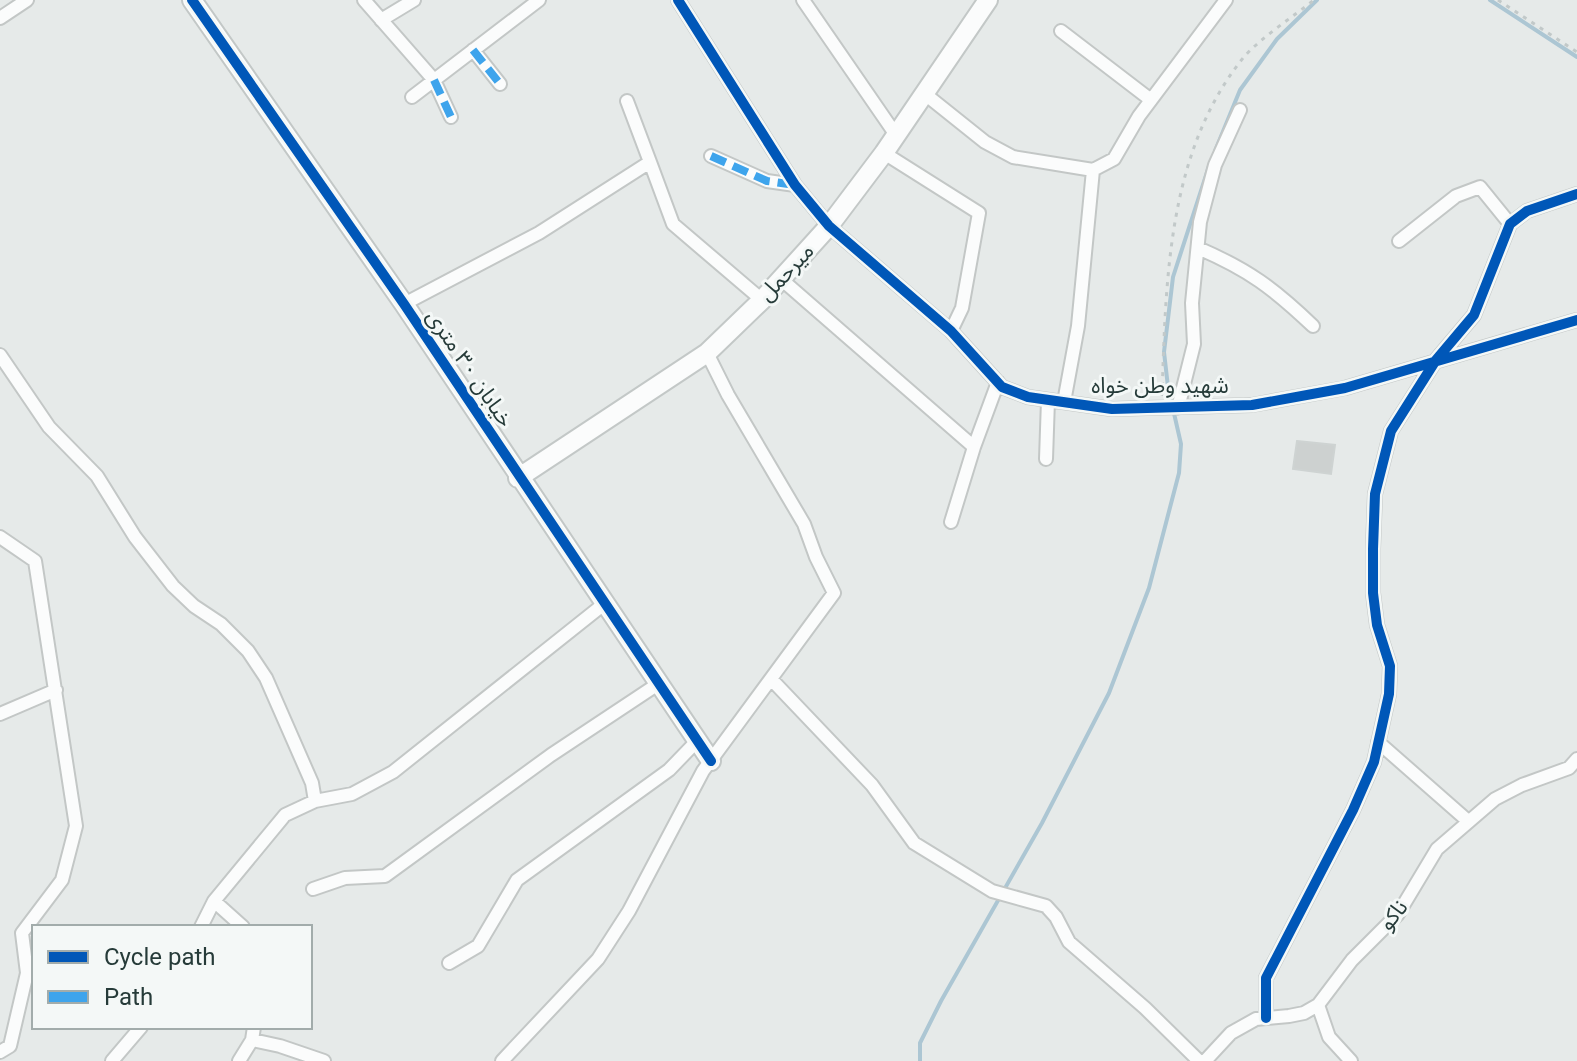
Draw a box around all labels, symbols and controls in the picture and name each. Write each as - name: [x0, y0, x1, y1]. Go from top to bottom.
- street label: میرحمل: [753, 238, 819, 306]
- street label: خیابان ۳۰ متری: [422, 305, 518, 431]
- street label: شهید وطن خواه: [1091, 373, 1229, 398]
- street label: ناکو: [1373, 895, 1413, 935]
- legend: [32, 925, 312, 1029]
- text: Cycle path: [104, 943, 216, 971]
- text: Path: [104, 983, 153, 1011]

